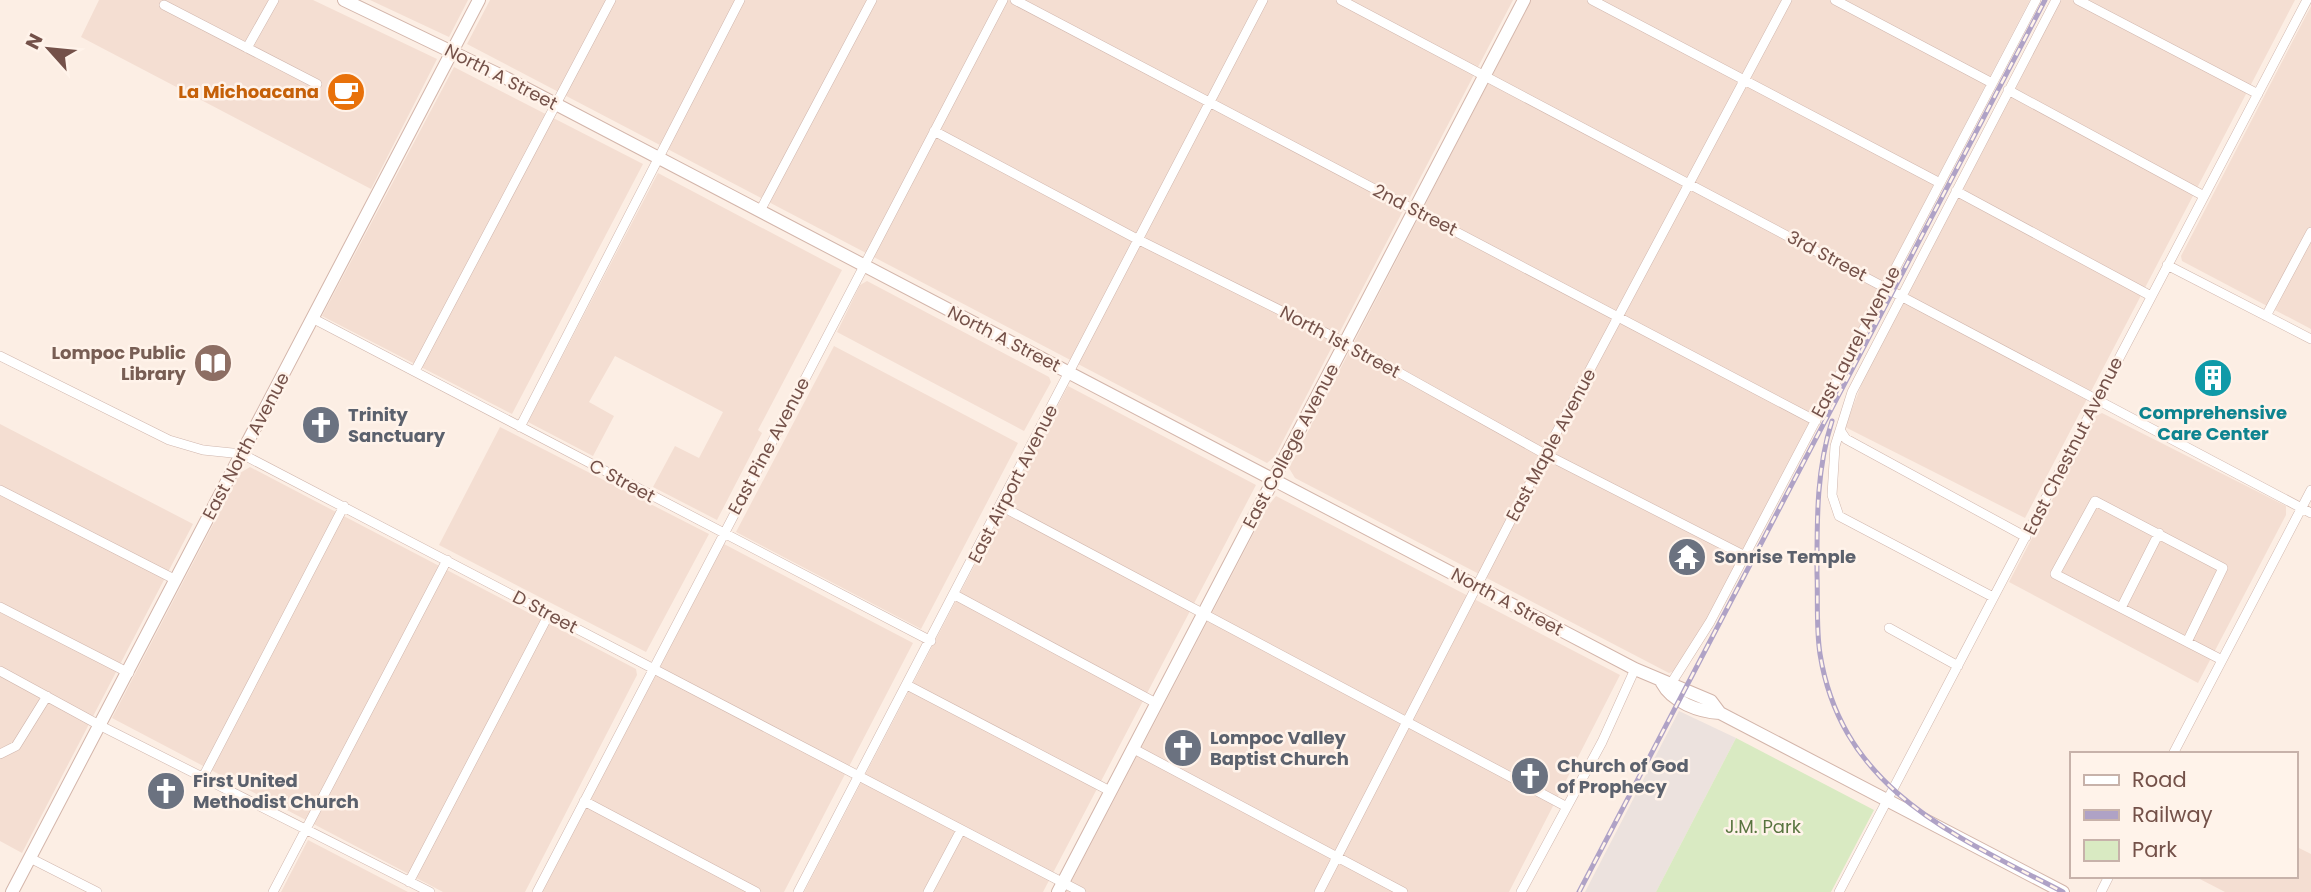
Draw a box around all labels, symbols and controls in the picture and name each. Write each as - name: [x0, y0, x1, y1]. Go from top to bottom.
- north arrow: [14, 14, 84, 84]
- text: N: [19, 29, 50, 54]
- street label: North A Street: [441, 37, 562, 116]
- cafe icon: La Michoacana: [325, 71, 367, 113]
- place label: La Michoacana: [178, 79, 319, 104]
- street label: 2nd Street: [1369, 178, 1462, 241]
- street label: 3rd Street: [1783, 224, 1872, 287]
- street label: East Laurel Avenue: [1805, 262, 1906, 422]
- street label: North A Street: [944, 299, 1065, 378]
- street label: North 1st Street: [1276, 299, 1405, 384]
- place label: Lompoc Public Library: [51, 340, 187, 386]
- library icon: Lompoc Public Library: [192, 342, 234, 384]
- street label: East Chestnut Avenue: [2017, 352, 2128, 539]
- building icon: Comprehensive Care Center: [2192, 357, 2234, 399]
- street label: East College Avenue: [1236, 359, 1345, 533]
- street label: East Maple Avenue: [1500, 364, 1601, 526]
- street label: East North Avenue: [196, 368, 295, 524]
- street label: East Pine Avenue: [722, 373, 815, 519]
- street label: East Airport Avenue: [962, 400, 1063, 567]
- place label: Comprehensive Care Center: [2139, 400, 2287, 446]
- place label: Trinity Sanctuary: [348, 402, 446, 448]
- church icon: Trinity Sanctuary: [300, 404, 342, 446]
- street label: C Street: [585, 453, 660, 508]
- temple icon: Sonrise Temple: [1666, 536, 1708, 578]
- place label: Sonrise Temple: [1714, 544, 1856, 569]
- street label: North A Street: [1447, 562, 1568, 642]
- street label: D Street: [508, 584, 582, 639]
- place label: Lompoc Valley Baptist Church: [1210, 725, 1349, 771]
- church icon: Lompoc Valley Baptist Church: [1162, 727, 1204, 769]
- legend: [2070, 752, 2297, 878]
- place label: Church of God of Prophecy: [1557, 753, 1689, 799]
- church icon: Church of God of Prophecy: [1509, 755, 1551, 797]
- text: Road: [2132, 765, 2187, 794]
- place label: First United Methodist Church: [193, 768, 359, 814]
- church icon: First United Methodist Church: [145, 770, 187, 812]
- text: Railway: [2132, 800, 2213, 829]
- park label: J.M. Park: [1725, 814, 1802, 839]
- text: Park: [2132, 835, 2177, 864]

